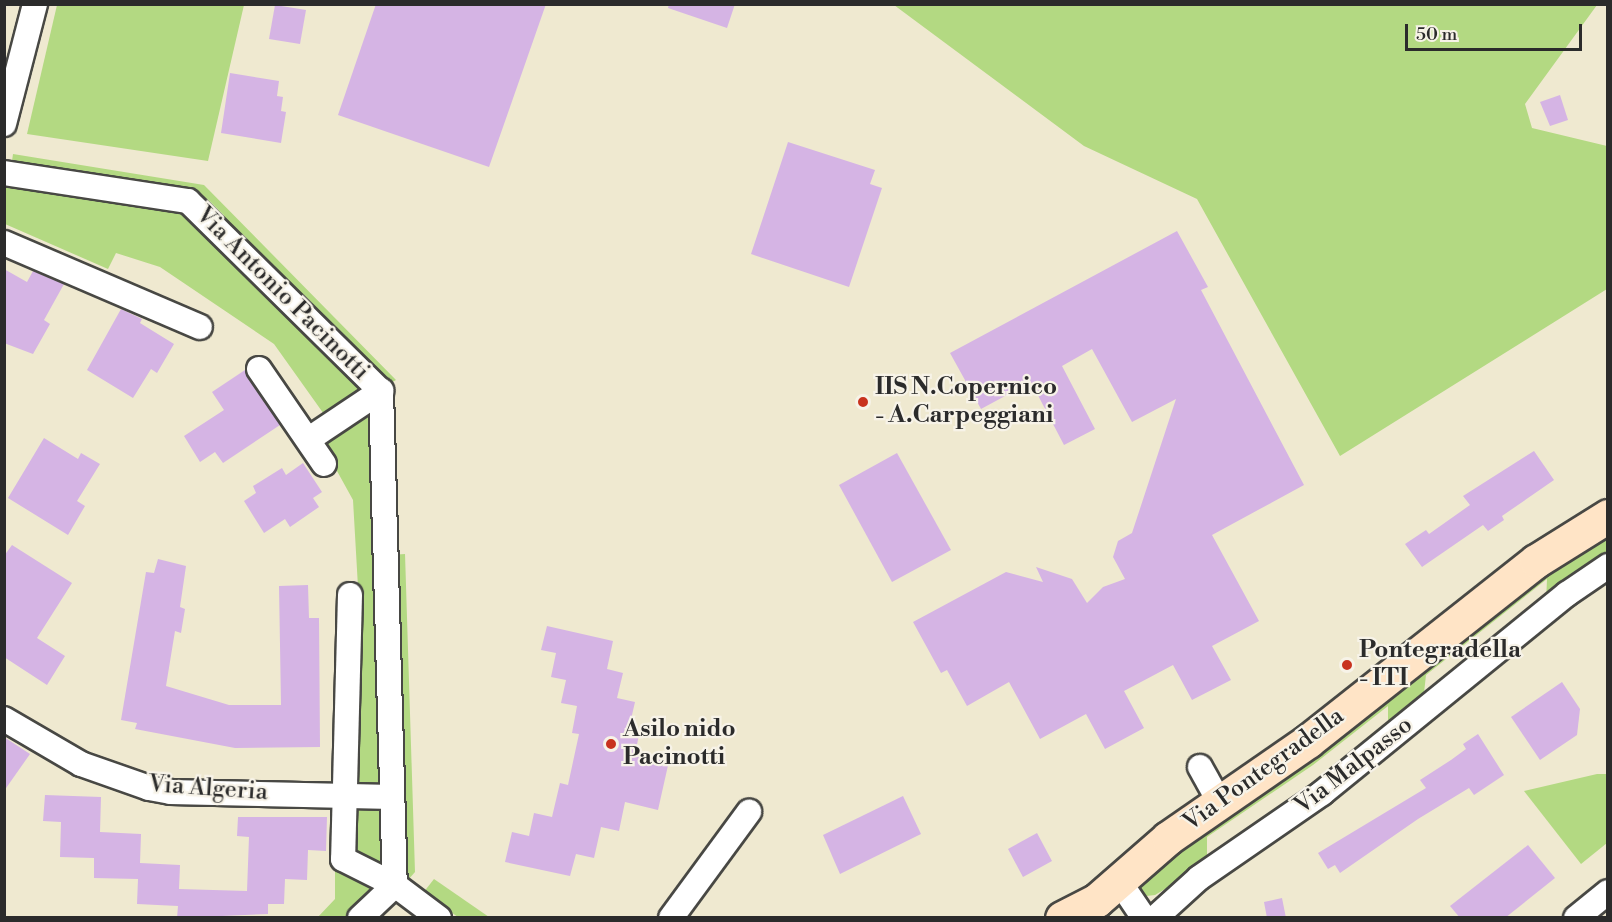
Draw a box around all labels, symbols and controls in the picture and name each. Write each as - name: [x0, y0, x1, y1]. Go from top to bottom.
- scale bar: [1408, 12, 1585, 50]
- text: 50 m: [1416, 23, 1457, 46]
- street label: Via Antonio Pacinotti: [189, 201, 375, 387]
- place label: IIS N.Copernico - A.Carpeggiani: [875, 374, 1057, 430]
- marker: IIS N.Copernico - A.Carpeggiani: [856, 395, 870, 409]
- place label: Pontegradella - ITI: [1359, 637, 1521, 693]
- marker: Pontegradella - ITI: [1340, 658, 1354, 672]
- street label: Via Pontegradella: [1178, 702, 1350, 838]
- street label: Via Malpasso: [1289, 711, 1419, 821]
- place label: Asilo nido Pacinotti: [623, 716, 736, 772]
- marker: Asilo nido Pacinotti: [604, 737, 618, 751]
- street label: Via Algeria: [147, 770, 269, 808]

